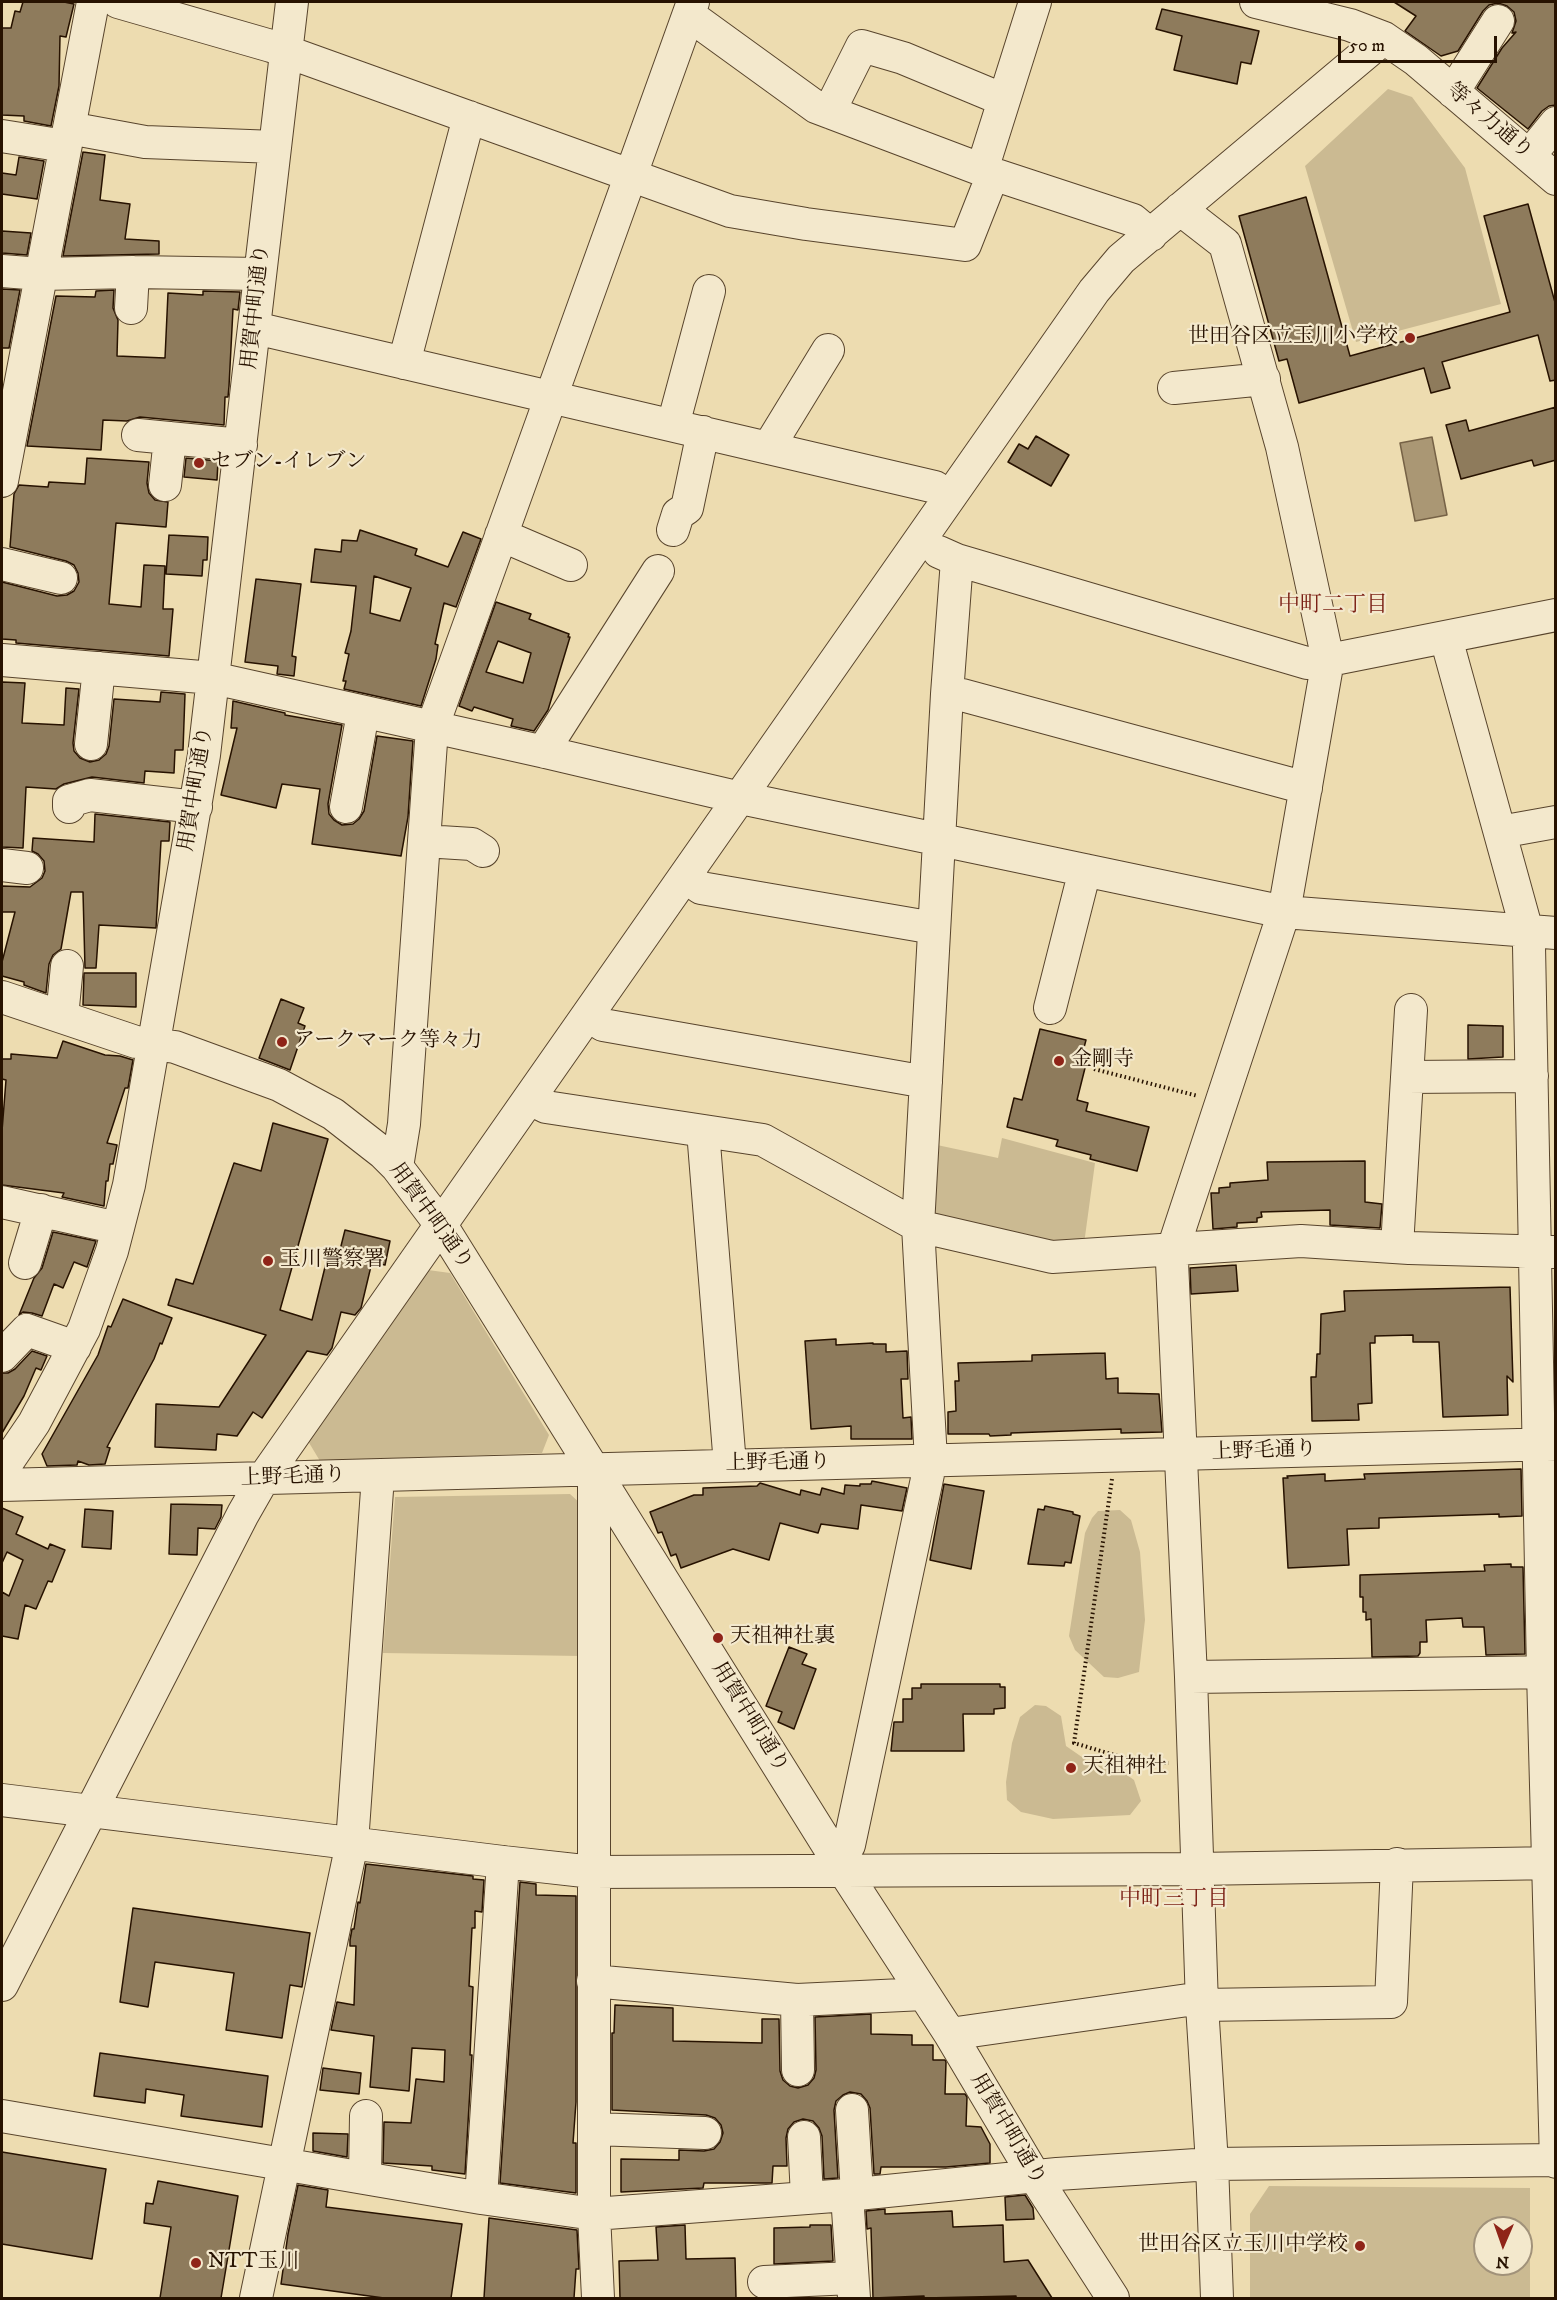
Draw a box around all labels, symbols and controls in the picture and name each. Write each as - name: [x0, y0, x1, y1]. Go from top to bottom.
- scale bar: [1341, 24, 1500, 62]
- text: 50 m: [1349, 35, 1385, 57]
- street label: 等々力通り: [1441, 79, 1537, 165]
- street label: 用賀中町通り: [238, 243, 276, 371]
- place label: 世田谷区立玉川小学校: [1188, 325, 1398, 351]
- marker: 世田谷区立玉川小学校: [1403, 331, 1417, 345]
- place label: セブン-イレブン: [211, 450, 367, 476]
- marker: セブン-イレブン: [192, 456, 206, 470]
- district label: 中町二丁目: [1278, 593, 1388, 619]
- street label: 用賀中町通り: [175, 725, 219, 853]
- place label: アークマーク等々力: [294, 1029, 482, 1055]
- marker: アークマーク等々力: [275, 1035, 289, 1049]
- place label: 金剛寺: [1071, 1048, 1134, 1074]
- marker: 金剛寺: [1052, 1054, 1066, 1068]
- street label: 用賀中町通り: [383, 1159, 477, 1275]
- place label: 玉川警察署: [280, 1248, 385, 1274]
- marker: 玉川警察署: [261, 1254, 275, 1268]
- street label: 上野毛通り: [1211, 1438, 1317, 1466]
- street label: 上野毛通り: [725, 1450, 831, 1478]
- street label: 上野毛通り: [240, 1464, 346, 1492]
- place label: 天祖神社裏: [730, 1625, 835, 1651]
- marker: 天祖神社裏: [711, 1631, 725, 1645]
- street label: 用賀中町通り: [705, 1658, 793, 1778]
- place label: 天祖神社: [1083, 1755, 1167, 1781]
- marker: 天祖神社: [1064, 1761, 1078, 1775]
- district label: 中町三丁目: [1119, 1887, 1229, 1913]
- street label: 用賀中町通り: [964, 2070, 1050, 2190]
- north arrow: [1473, 2216, 1533, 2276]
- place label: 世田谷区立玉川中学校: [1138, 2233, 1348, 2259]
- marker: 世田谷区立玉川中学校: [1353, 2239, 1367, 2253]
- place label: NTT玉川: [208, 2250, 299, 2276]
- text: N: [1496, 2252, 1509, 2272]
- marker: NTT玉川: [189, 2256, 203, 2270]

